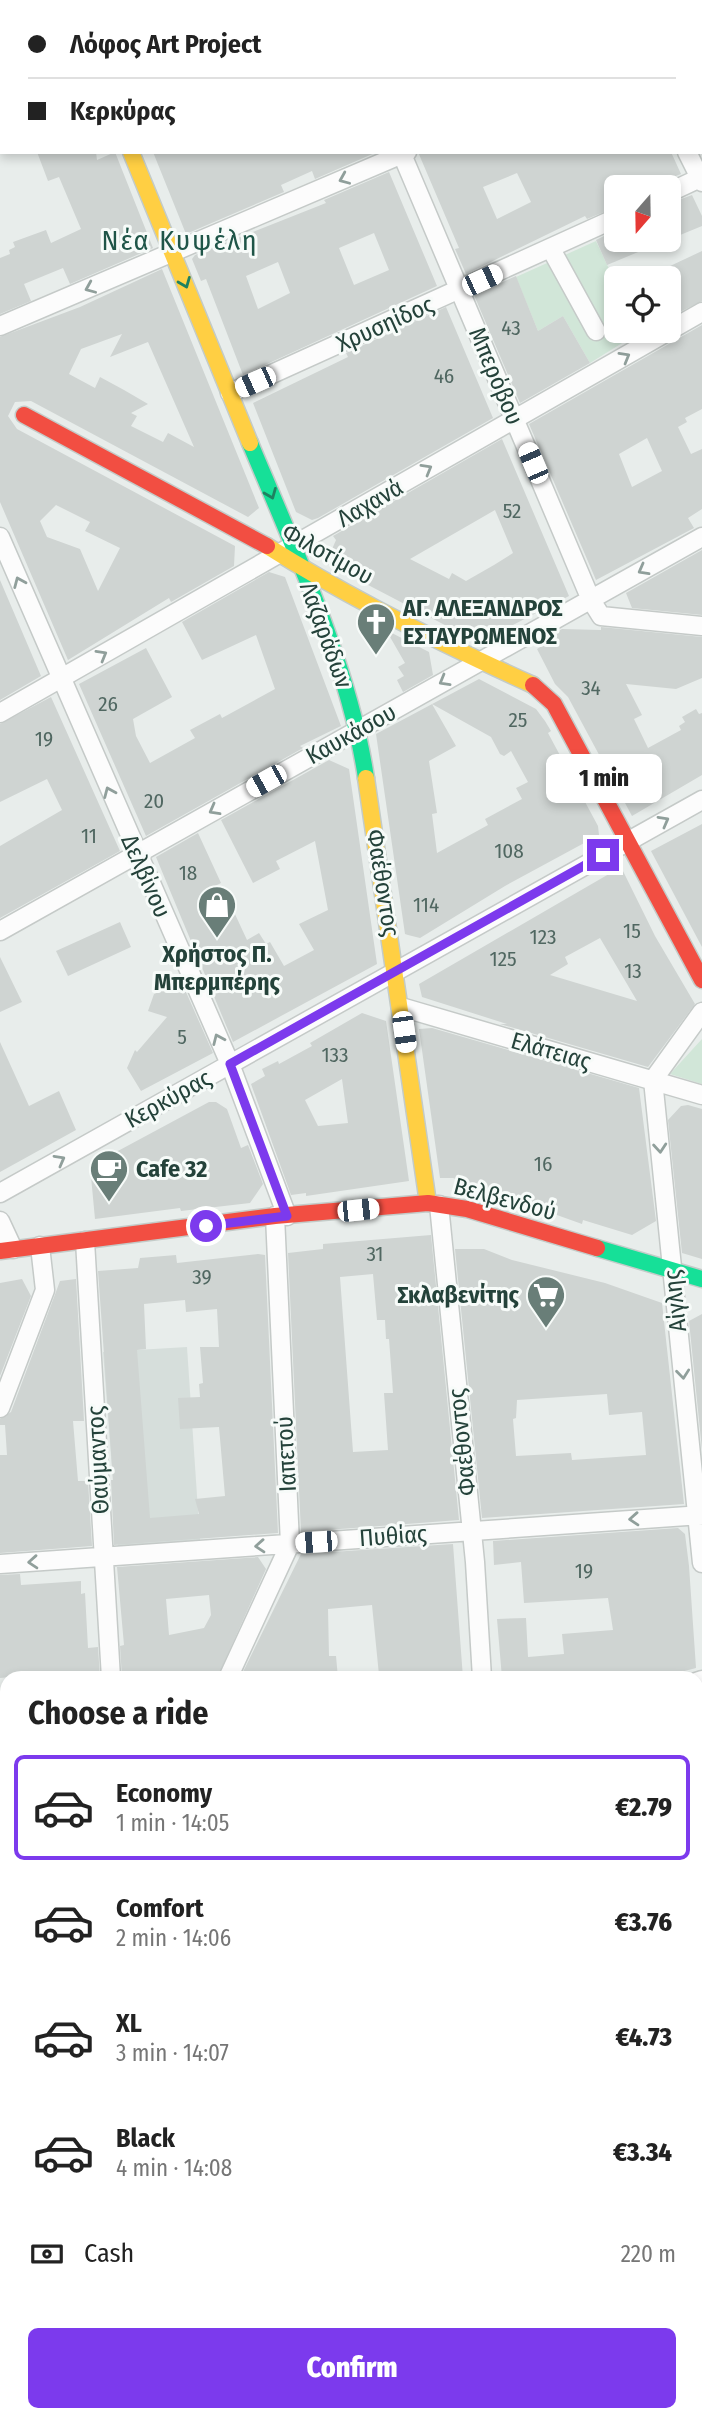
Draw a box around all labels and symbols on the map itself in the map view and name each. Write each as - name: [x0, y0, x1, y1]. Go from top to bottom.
- one-way arrow: [339, 171, 351, 185]
- north arrow: [604, 175, 681, 252]
- district label: Νέα Κυψέλη: [101, 224, 259, 257]
- car: [459, 262, 506, 298]
- one-way arrow: [176, 277, 190, 289]
- one-way arrow: [84, 279, 96, 293]
- street label: Χρυσηίδος: [332, 290, 438, 358]
- house number: 43: [501, 315, 521, 341]
- street label: Μπερόβου: [463, 323, 529, 429]
- one-way arrow: [617, 352, 630, 365]
- house number: 46: [434, 363, 454, 389]
- car: [232, 364, 279, 400]
- car: [516, 440, 551, 486]
- one-way arrow: [419, 464, 432, 477]
- street label: Λαχανά: [332, 473, 408, 533]
- one-way arrow: [263, 487, 277, 499]
- house number: 52: [503, 498, 521, 524]
- street label: Φιλοτίμου: [278, 518, 378, 590]
- one-way arrow: [637, 562, 650, 575]
- one-way arrow: [14, 577, 28, 589]
- street label: Λαζαράδων: [294, 578, 358, 692]
- place label: ΑΓ. ΑΛΕΞΑΝΔΡΟΣ ΕΣΤΑΥΡΩΜΕΝΟΣ: [402, 594, 563, 650]
- church icon: ΑΓ. ΑΛΕΞΑΝΔΡΟΣ ΕΣΤΑΥΡΩΜΕΝΟΣ: [355, 601, 397, 656]
- one-way arrow: [95, 650, 107, 663]
- one-way arrow: [439, 673, 451, 686]
- house number: 34: [581, 675, 601, 701]
- house number: 26: [98, 691, 118, 717]
- street label: Καυκάσου: [301, 698, 401, 770]
- house number: 25: [509, 707, 527, 733]
- house number: 19: [35, 726, 53, 752]
- callout: 1 min: [545, 754, 661, 802]
- car: [243, 762, 290, 800]
- one-way arrow: [103, 786, 117, 799]
- house number: 20: [144, 788, 164, 814]
- one-way arrow: [209, 802, 222, 815]
- one-way arrow: [657, 816, 669, 829]
- house number: 11: [81, 823, 97, 849]
- street label: Φαέθοντος: [361, 828, 405, 938]
- street label: Δελβίνου: [115, 830, 177, 922]
- house number: 108: [494, 838, 524, 864]
- route end: [587, 839, 619, 871]
- house number: 18: [179, 860, 197, 886]
- shop icon: Χρήστος Π. Μπερμπέρης: [196, 884, 238, 939]
- house number: 114: [413, 892, 439, 918]
- house number: 15: [623, 918, 641, 944]
- house number: 123: [530, 924, 556, 950]
- place label: Χρήστος Π. Μπερμπέρης: [154, 940, 280, 996]
- house number: 125: [489, 946, 517, 972]
- house number: 13: [624, 958, 642, 984]
- car: [391, 1010, 418, 1054]
- house number: 5: [177, 1024, 187, 1050]
- street label: Ελάτειας: [508, 1026, 594, 1076]
- one-way arrow: [212, 1033, 226, 1046]
- house number: 133: [321, 1042, 349, 1068]
- street label: Κερκύρας: [120, 1064, 216, 1134]
- one-way arrow: [652, 1142, 667, 1154]
- cafe icon: Cafe 32: [88, 1148, 130, 1203]
- house number: 16: [534, 1151, 552, 1177]
- one-way arrow: [52, 1155, 65, 1168]
- place label: Cafe 32: [136, 1155, 207, 1183]
- street label: Βελβενδού: [451, 1172, 559, 1226]
- car: [337, 1197, 380, 1223]
- route start: [190, 1210, 222, 1242]
- house number: 31: [366, 1241, 384, 1267]
- house number: 39: [192, 1264, 212, 1290]
- street label: Αίγλης: [658, 1269, 692, 1333]
- supermarket icon: Σκλαβενίτης: [525, 1274, 567, 1329]
- place label: Σκλαβενίτης: [398, 1281, 520, 1309]
- one-way arrow: [676, 1369, 691, 1380]
- street label: Φαέθοντος: [442, 1387, 482, 1497]
- street label: Θαύμαντος: [81, 1405, 115, 1515]
- street label: Ιαπετού: [270, 1415, 302, 1493]
- one-way arrow: [628, 1512, 639, 1527]
- street label: Πυθίας: [358, 1520, 428, 1552]
- car: [295, 1530, 338, 1554]
- one-way arrow: [255, 1538, 266, 1553]
- one-way arrow: [28, 1554, 39, 1569]
- house number: 19: [575, 1558, 593, 1584]

